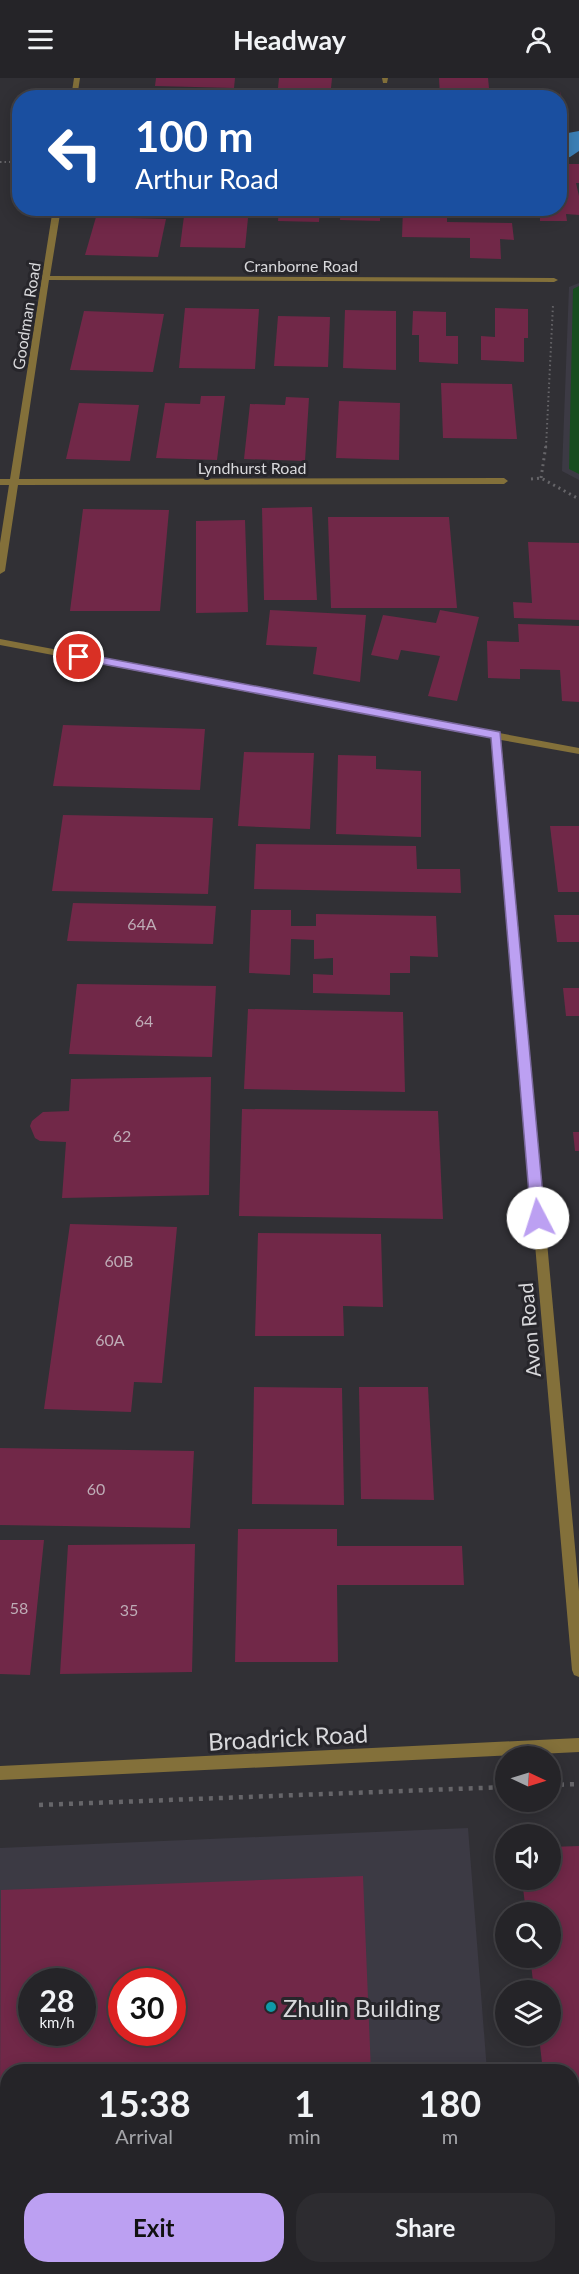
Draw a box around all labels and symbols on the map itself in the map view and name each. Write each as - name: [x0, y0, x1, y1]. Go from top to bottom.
- street label: Cranborne Road: [244, 256, 358, 275]
- street label: Goodman Road: [8, 261, 44, 371]
- street label: Lyndhurst Road: [198, 458, 306, 477]
- pin: [53, 631, 104, 682]
- house number: 64A: [127, 914, 157, 933]
- house number: 64: [135, 1011, 153, 1030]
- house number: 62: [113, 1126, 131, 1145]
- position arrow: [506, 1186, 570, 1250]
- house number: 60B: [105, 1251, 133, 1270]
- street label: Avon Road: [513, 1282, 545, 1378]
- house number: 60A: [95, 1330, 125, 1349]
- house number: 60: [87, 1479, 105, 1498]
- house number: 58: [10, 1598, 28, 1617]
- house number: 35: [120, 1600, 138, 1619]
- street label: Broadrick Road: [207, 1718, 369, 1756]
- north arrow: [495, 1746, 561, 1812]
- speed limit sign: 30: [108, 1968, 186, 2046]
- place label: Zhulin Building: [283, 1993, 440, 2022]
- marker: Zhulin Building: [264, 2000, 278, 2014]

